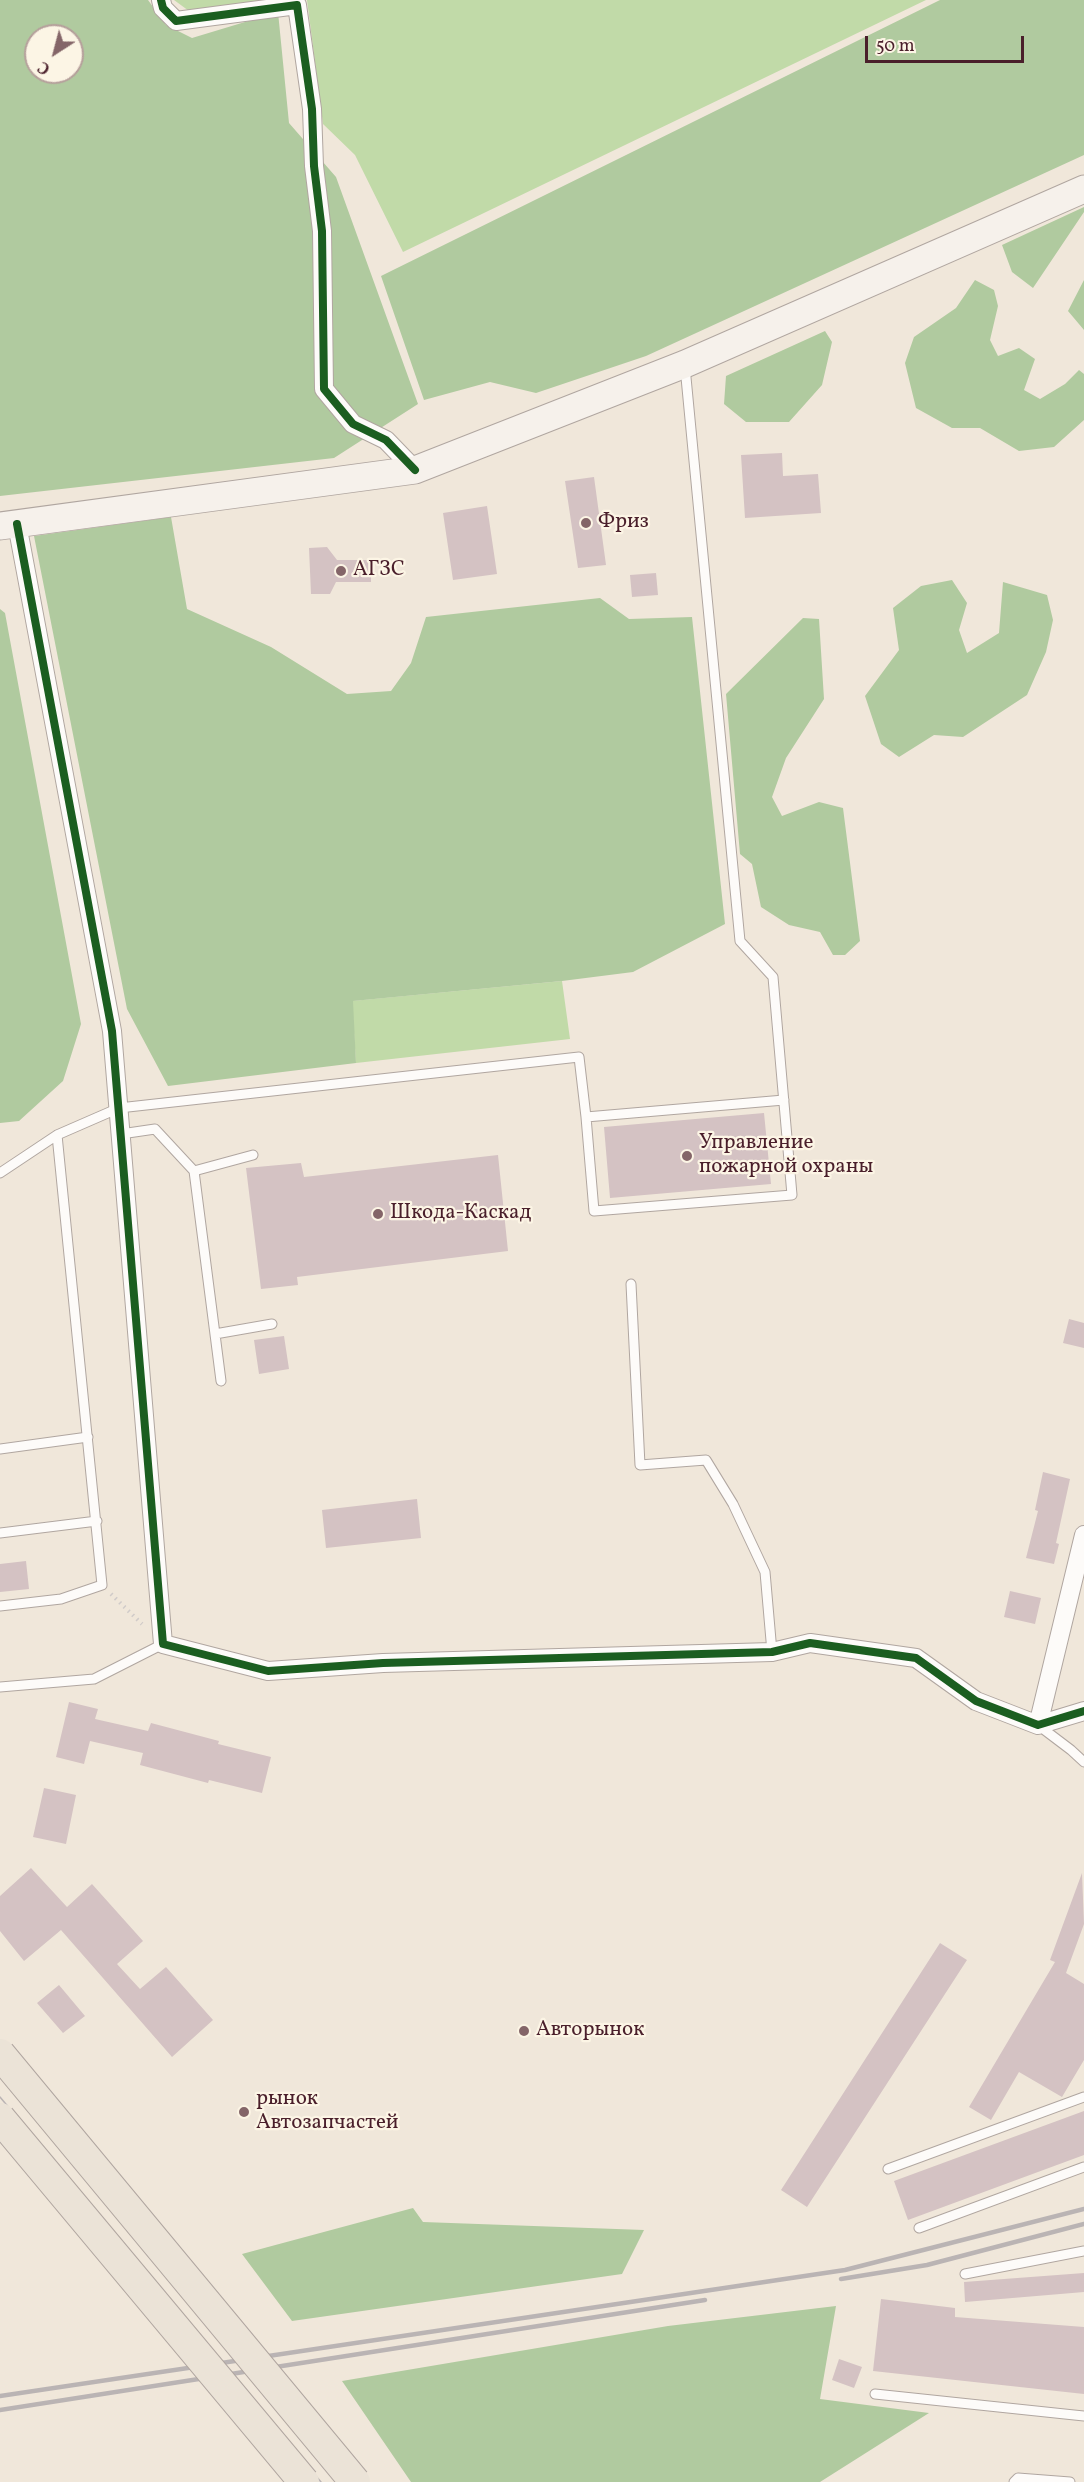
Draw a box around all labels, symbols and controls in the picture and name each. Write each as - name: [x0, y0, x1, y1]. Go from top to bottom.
- north arrow: [24, 24, 84, 84]
- scale bar: [868, 24, 1027, 62]
- text: 50 m: [876, 34, 915, 59]
- text: С: [34, 55, 55, 79]
- place label: Фриз: [598, 510, 649, 536]
- marker: Фриз: [579, 516, 593, 530]
- place label: АГЗС: [353, 558, 405, 584]
- marker: АГЗС: [334, 564, 348, 578]
- place label: Управление пожарной охраны: [699, 1131, 873, 1181]
- marker: Управление пожарной охраны: [680, 1149, 694, 1163]
- place label: Шкода-Каскад: [390, 1201, 531, 1227]
- marker: Шкода-Каскад: [371, 1207, 385, 1221]
- place label: Авторынок: [536, 2018, 644, 2044]
- marker: Авторынок: [517, 2024, 531, 2038]
- place label: рынок Автозапчастей: [256, 2087, 399, 2137]
- marker: рынок Автозапчастей: [237, 2105, 251, 2119]

